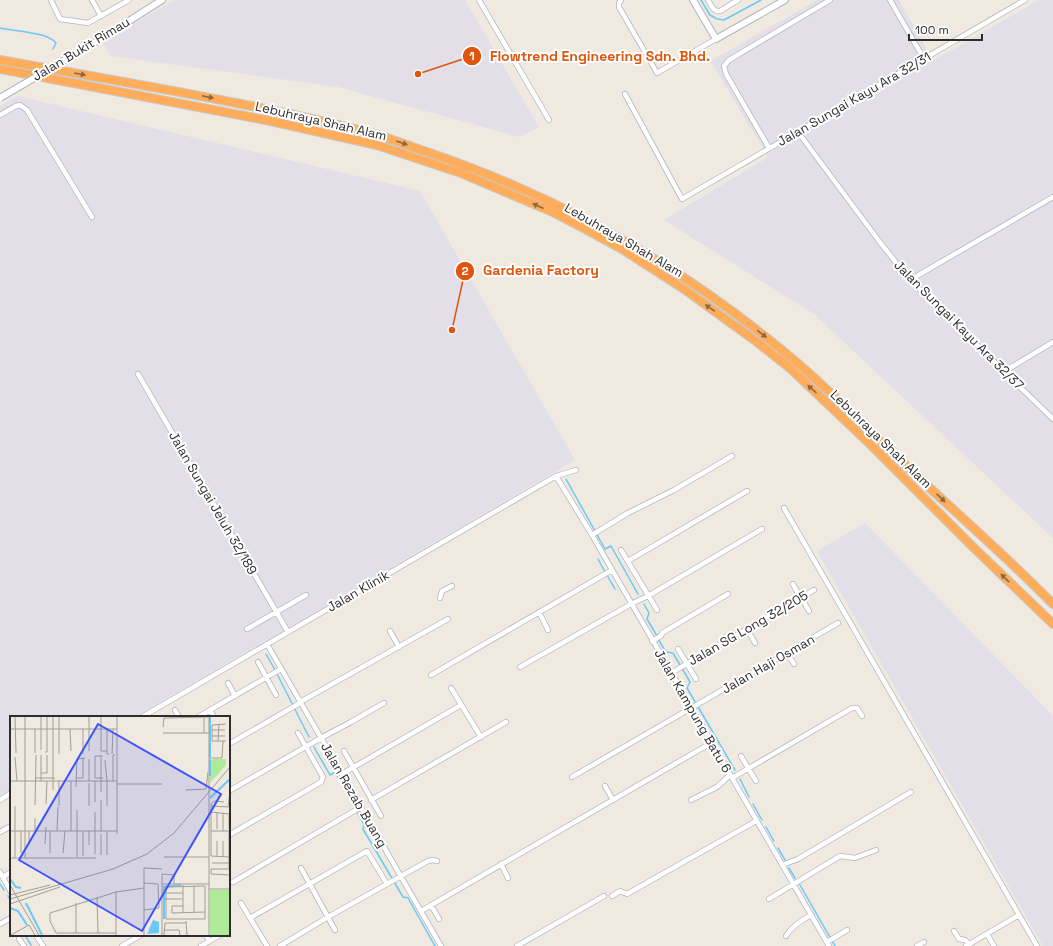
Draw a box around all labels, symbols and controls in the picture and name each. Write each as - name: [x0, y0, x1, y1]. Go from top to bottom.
- street label: Jalan Bukit Rimau: [29, 13, 133, 85]
- scale bar: [909, 16, 982, 42]
- text: 100 m: [915, 22, 949, 38]
- callout: Flowtrend Engineering Sdn. Bhd.: [462, 43, 718, 69]
- text: Flowtrend Engineering Sdn. Bhd.: [490, 47, 710, 65]
- text: 1: [469, 48, 475, 64]
- street label: Jalan Sungai Kayu Ara 32/31: [774, 48, 934, 150]
- one-way arrow: [74, 71, 86, 77]
- one-way arrow: [201, 95, 214, 101]
- street label: Lebuhraya Shah Alam: [254, 98, 388, 144]
- one-way arrow: [396, 141, 408, 147]
- street label: Lebuhraya Shah Alam: [562, 199, 686, 281]
- one-way arrow: [533, 203, 544, 209]
- street label: Jalan Sungai Kayu Ara 32/37: [890, 256, 1028, 394]
- callout: Gardenia Factory: [455, 258, 607, 284]
- text: Gardenia Factory: [483, 261, 599, 279]
- text: 2: [461, 263, 469, 279]
- one-way arrow: [705, 304, 716, 312]
- one-way arrow: [757, 330, 768, 338]
- one-way arrow: [807, 384, 817, 393]
- street label: Lebuhraya Shah Alam: [827, 386, 935, 492]
- street label: Jalan Sungai Jeluh 32/189: [165, 428, 261, 578]
- one-way arrow: [936, 493, 946, 503]
- street label: Jalan Klinik: [324, 566, 392, 616]
- one-way arrow: [1000, 573, 1010, 583]
- street label: Jalan SG Long 32/205: [685, 587, 811, 669]
- street label: Jalan Haji Osman: [718, 630, 818, 698]
- street label: Jalan Kampung Batu 6: [651, 646, 735, 776]
- inset map: [10, 716, 230, 936]
- street label: Jalan Rezab Buang: [317, 739, 391, 851]

